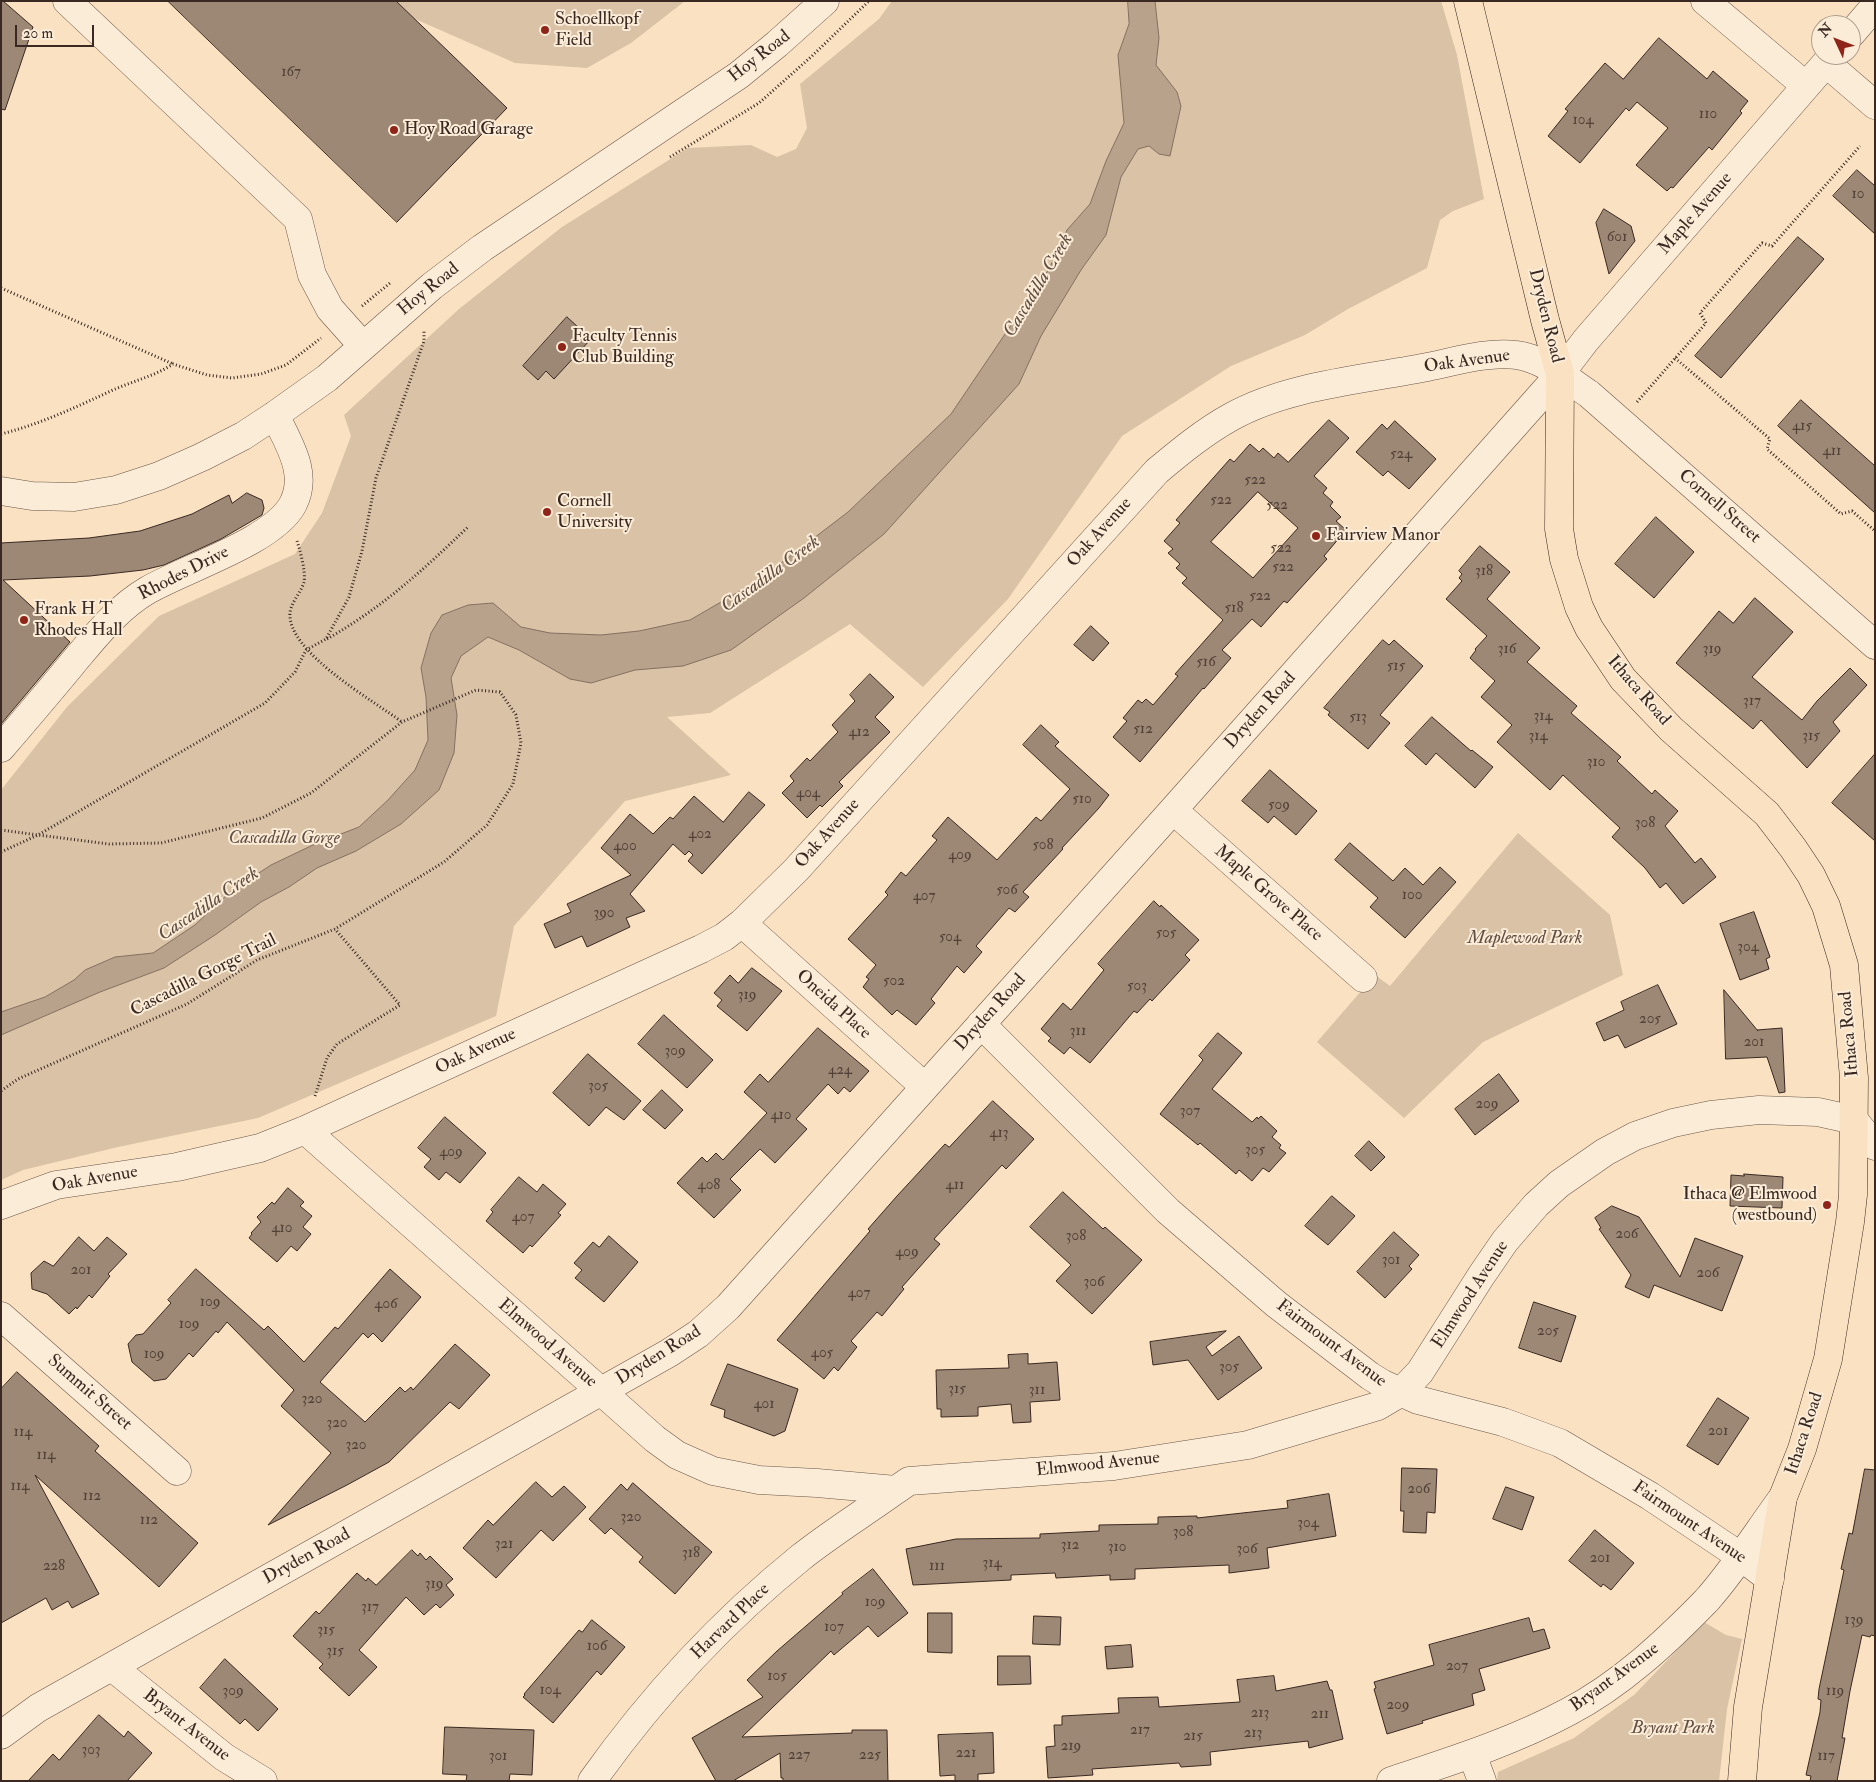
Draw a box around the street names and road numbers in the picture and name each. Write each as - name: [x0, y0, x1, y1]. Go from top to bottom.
- street label: Hoy Road: [725, 26, 795, 88]
- street label: Maple Avenue: [1655, 169, 1737, 259]
- street label: Hoy Road: [394, 259, 464, 321]
- street label: Dryden Road: [1523, 267, 1567, 365]
- street label: Oak Avenue: [1423, 345, 1511, 379]
- street label: Cornell Street: [1674, 465, 1764, 549]
- street label: Oak Avenue: [1063, 494, 1137, 572]
- street label: Rhodes Drive: [135, 542, 233, 606]
- street label: Ithaca Road: [1602, 652, 1674, 730]
- street label: Dryden Road: [1221, 668, 1301, 754]
- street label: Oak Avenue: [791, 795, 865, 873]
- street label: Maple Grove Place: [1210, 841, 1326, 947]
- street label: Cascadilla Gorge Trail: [127, 930, 281, 1022]
- street label: Oneida Place: [791, 966, 875, 1044]
- street label: Dryden Road: [951, 970, 1031, 1056]
- street label: Ithaca Road: [1836, 990, 1864, 1078]
- street label: Oak Avenue: [432, 1024, 520, 1080]
- street label: Oak Avenue: [50, 1162, 140, 1198]
- street label: Elmwood Avenue: [1428, 1237, 1514, 1353]
- street label: Elmwood Avenue: [493, 1295, 601, 1393]
- street label: Fairmount Avenue: [1272, 1296, 1390, 1392]
- street label: Dryden Road: [613, 1321, 705, 1391]
- street label: Summit Street: [42, 1350, 136, 1436]
- street label: Ithaca Road: [1781, 1390, 1829, 1478]
- street label: Elmwood Avenue: [1035, 1448, 1161, 1482]
- street label: Fairmount Avenue: [1628, 1477, 1750, 1569]
- street label: Dryden Road: [260, 1524, 354, 1590]
- street label: Harvard Place: [687, 1579, 775, 1665]
- street label: Bryant Avenue: [1566, 1639, 1664, 1717]
- street label: Bryant Avenue: [138, 1685, 234, 1767]

